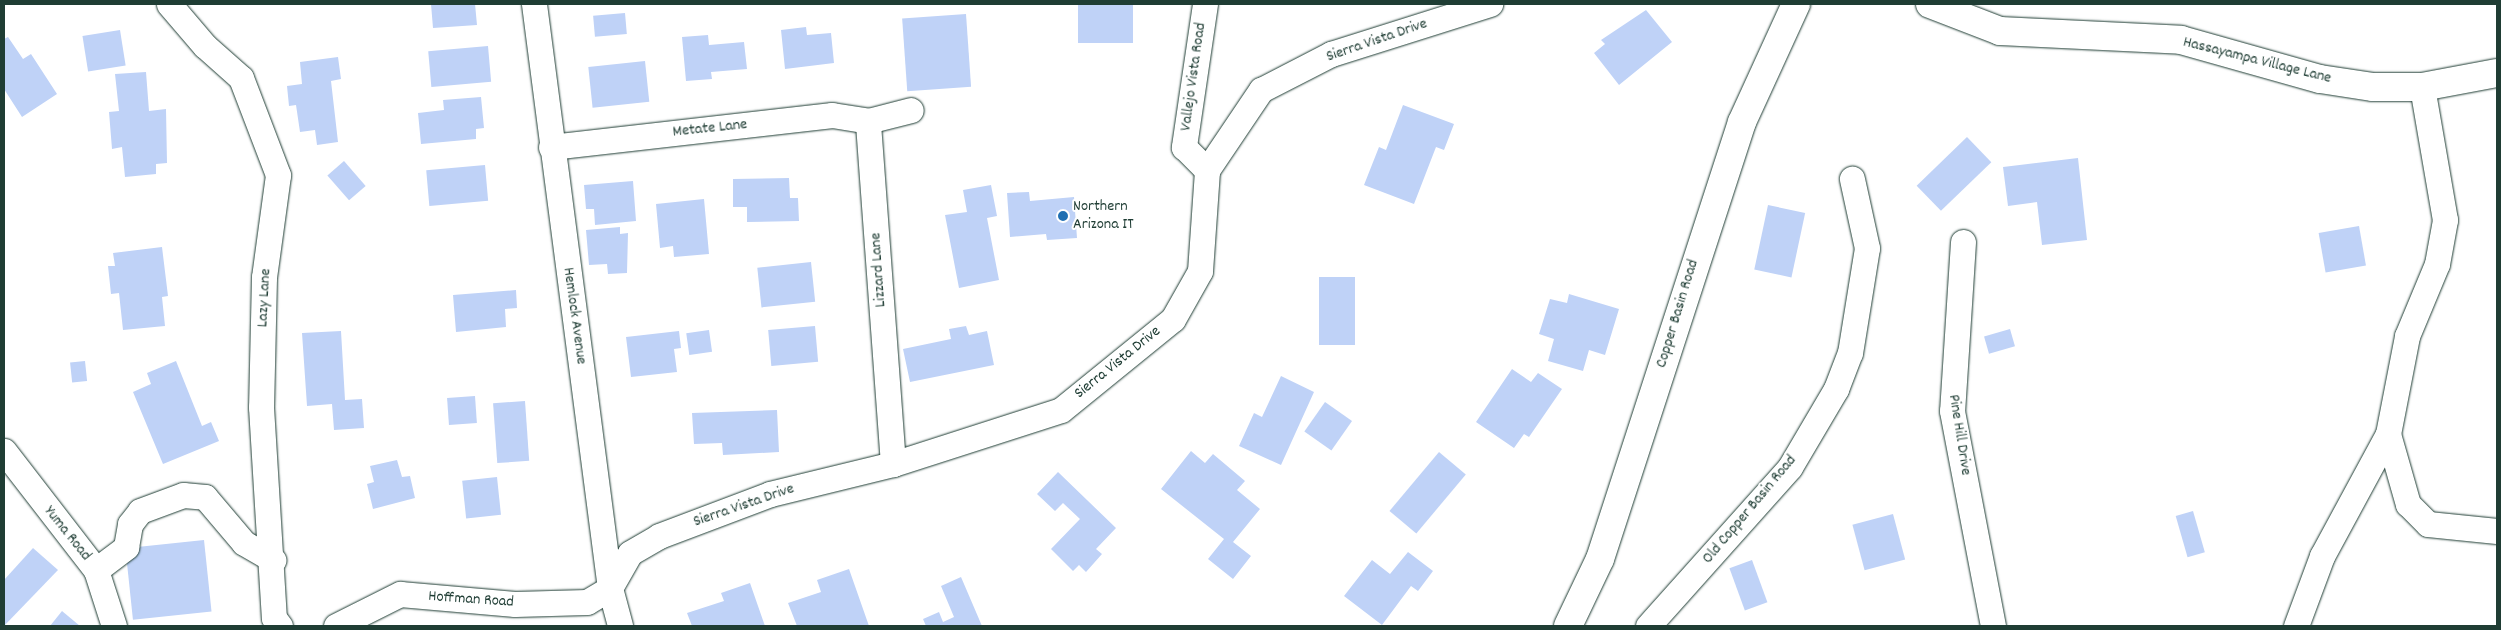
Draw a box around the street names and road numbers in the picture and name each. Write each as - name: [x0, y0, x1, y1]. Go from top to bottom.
- street label: Sierra Vista Drive: [1324, 15, 1430, 67]
- street label: Vallejo Vista Road: [1177, 22, 1211, 132]
- street label: Hassayampa Village Lane: [2181, 33, 2333, 89]
- street label: Metate Lane: [672, 116, 748, 142]
- street label: Lizzard Lane: [867, 232, 891, 308]
- street label: Copper Basin Road: [1652, 258, 1704, 370]
- street label: Hemlock Avenue: [558, 266, 590, 366]
- street label: Lazy Lane: [254, 268, 276, 328]
- street label: Sierra Vista Drive: [1071, 322, 1165, 404]
- street label: Pine Hill Drive: [1943, 393, 1975, 477]
- street label: Old Copper Basin Road: [1699, 452, 1801, 568]
- street label: Sierra Vista Drive: [691, 480, 797, 532]
- street label: Yuma Road: [39, 503, 95, 565]
- street label: Hoffman Road: [428, 587, 514, 613]

